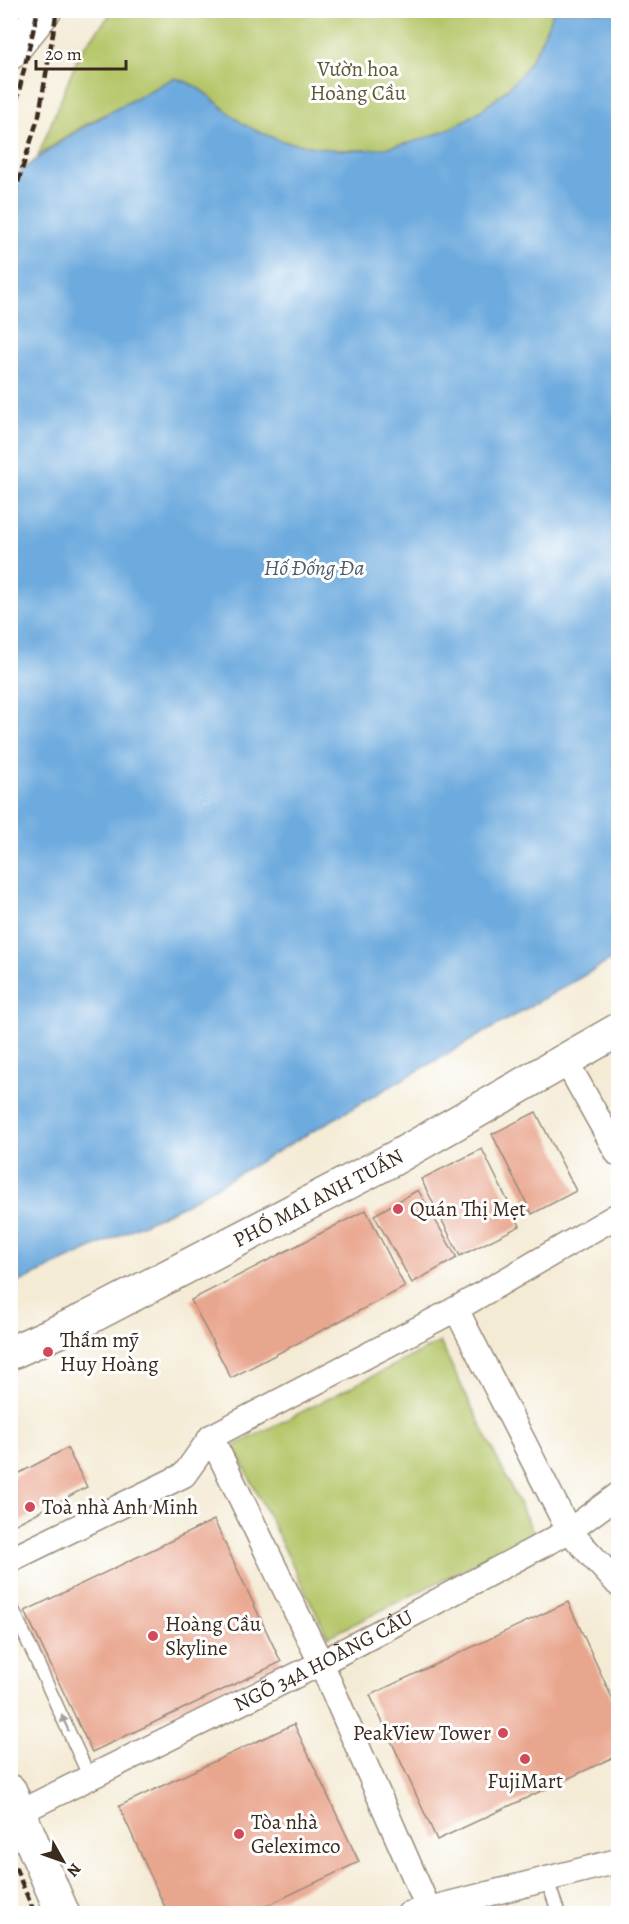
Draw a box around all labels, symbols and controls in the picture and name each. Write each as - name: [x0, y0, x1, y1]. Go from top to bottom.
- scale bar: [36, 33, 126, 71]
- text: 20 m: [45, 42, 82, 66]
- park label: Vườn hoa Hoàng Cầu: [310, 55, 407, 107]
- water label: Hố Đống Đa: [264, 553, 364, 583]
- street label: PHỐ MAI ANH TUẤN: [228, 1142, 408, 1254]
- place label: Quán Thị Mẹt: [410, 1195, 526, 1223]
- marker: Quán Thị Mẹt: [391, 1202, 405, 1216]
- place label: Thẩm mỹ Huy Hoàng: [60, 1326, 159, 1378]
- marker: Thẩm mỹ Huy Hoàng: [41, 1345, 55, 1359]
- place label: Toà nhà Anh Minh: [42, 1493, 198, 1521]
- marker: Toà nhà Anh Minh: [23, 1500, 37, 1514]
- street label: NGÕ 34A HOÀNG CẦU: [229, 1603, 418, 1718]
- place label: Hoàng Cầu Skyline: [165, 1610, 262, 1662]
- marker: Hoàng Cầu Skyline: [146, 1629, 160, 1643]
- one-way arrow: [60, 1714, 69, 1731]
- place label: PeakView Tower: [353, 1719, 491, 1747]
- marker: PeakView Tower: [496, 1726, 510, 1740]
- marker: FujiMart: [518, 1752, 532, 1766]
- place label: FujiMart: [487, 1767, 563, 1795]
- place label: Tòa nhà Geleximco: [251, 1808, 341, 1860]
- marker: Tòa nhà Geleximco: [232, 1827, 246, 1841]
- north arrow: [33, 1831, 93, 1891]
- text: N: [61, 1858, 86, 1882]

